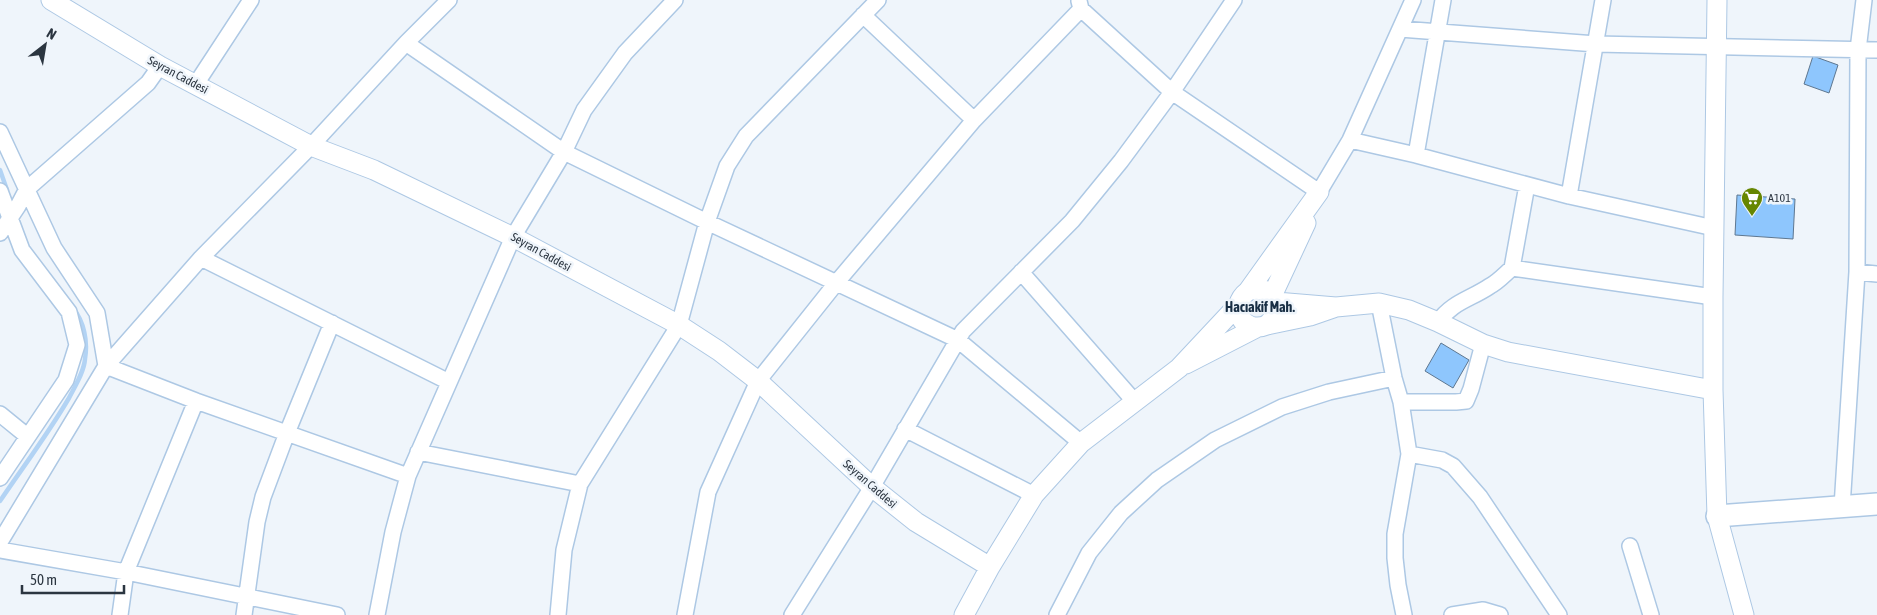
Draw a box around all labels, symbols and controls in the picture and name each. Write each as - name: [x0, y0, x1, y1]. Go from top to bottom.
- north arrow: [20, 20, 70, 70]
- text: N: [44, 25, 59, 43]
- street label: Seyran Caddesi: [145, 53, 211, 97]
- supermarket icon: A101: [1740, 186, 1764, 217]
- place label: A101: [1768, 191, 1791, 205]
- street label: Seyran Caddesi: [509, 230, 573, 274]
- district label: Hacıakif Mah.: [1225, 299, 1295, 315]
- street label: Seyran Caddesi: [840, 457, 900, 511]
- scale bar: [22, 562, 125, 594]
- text: 50 m: [30, 571, 57, 588]

